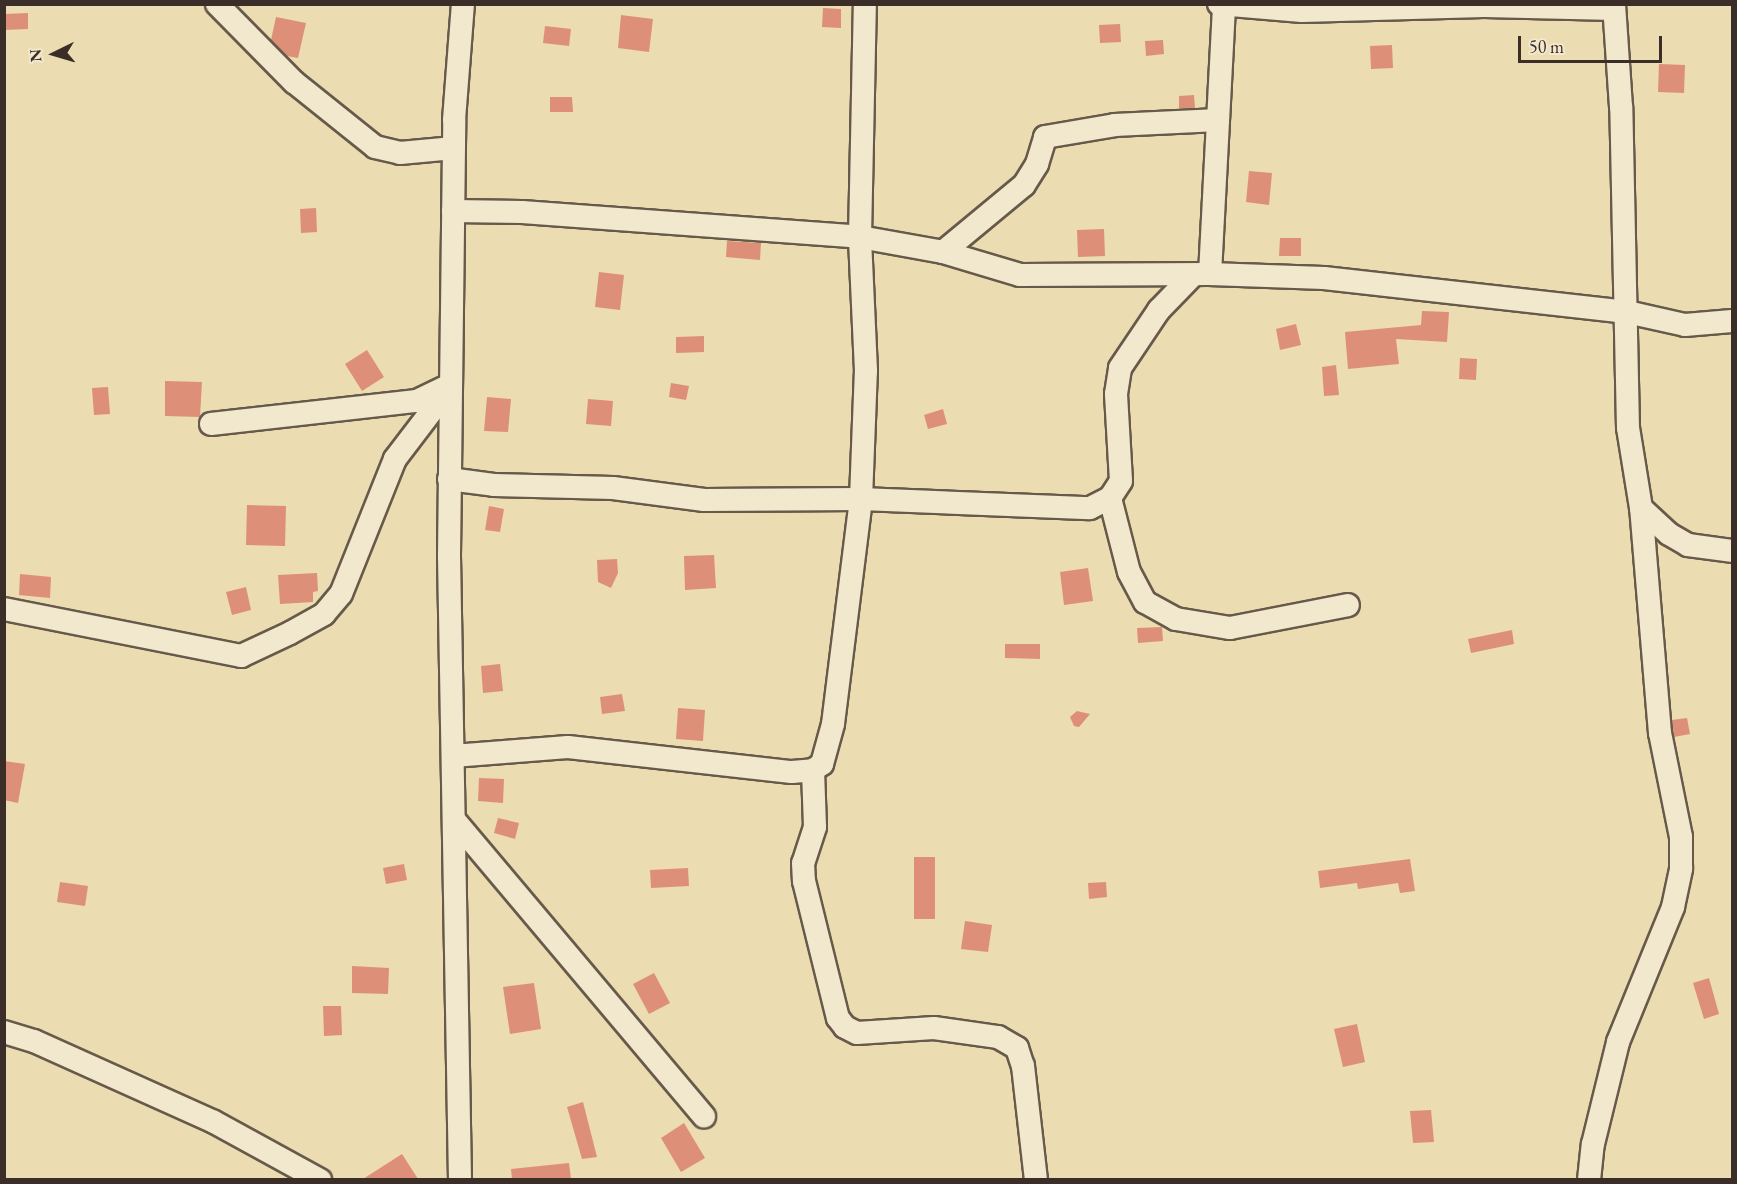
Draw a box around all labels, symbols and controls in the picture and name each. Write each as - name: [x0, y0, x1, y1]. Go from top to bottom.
- north arrow: [24, 24, 84, 84]
- scale bar: [1521, 24, 1665, 62]
- text: 50 m: [1529, 35, 1564, 58]
- text: N: [25, 48, 47, 63]

